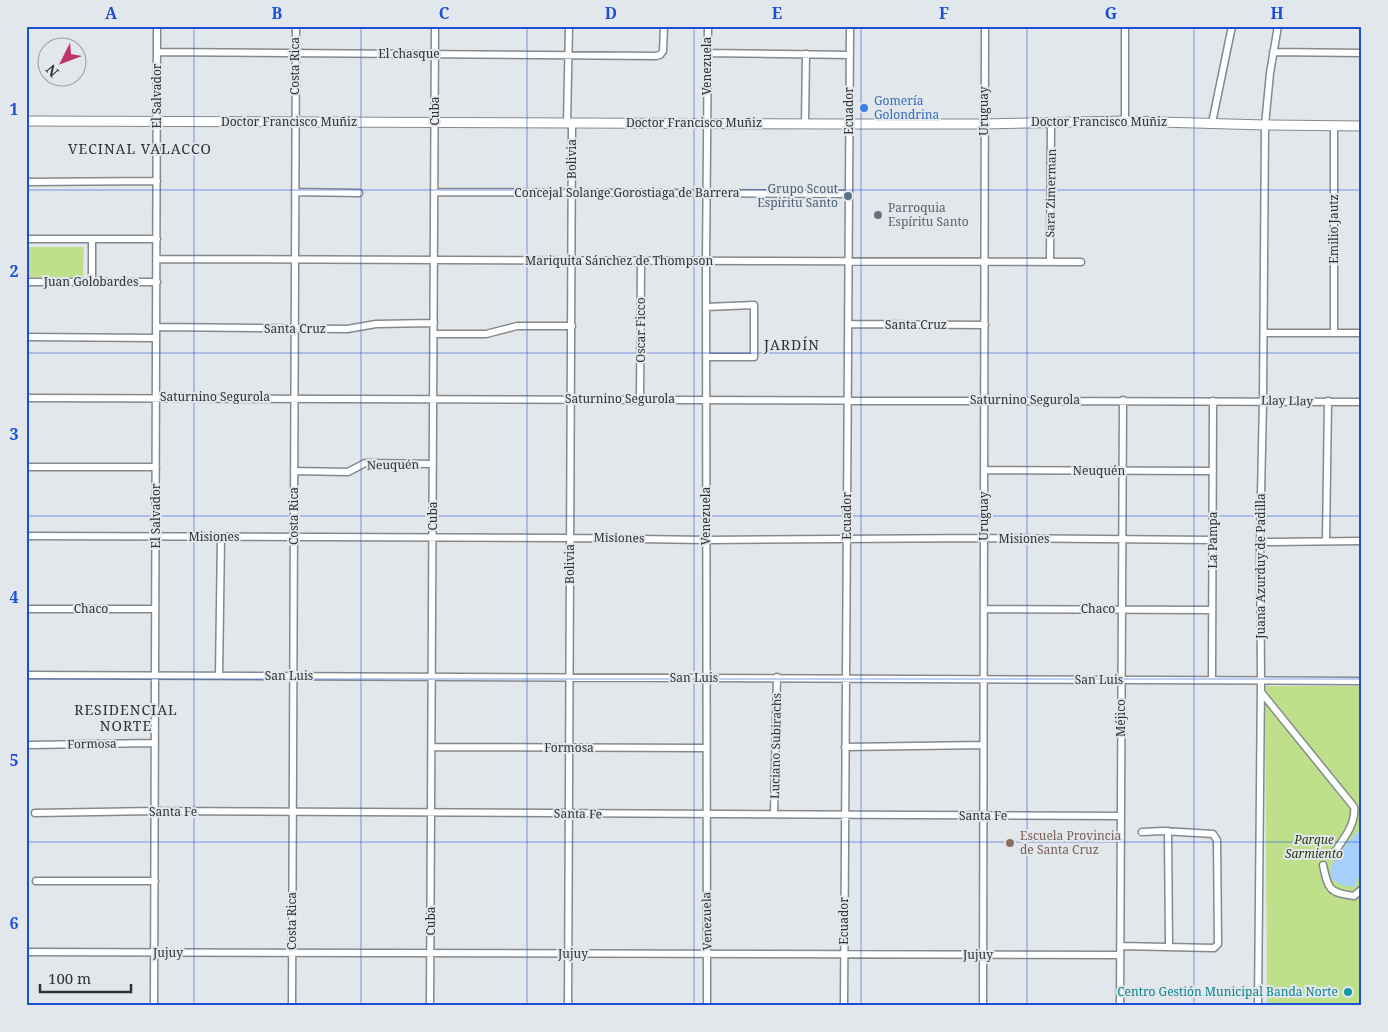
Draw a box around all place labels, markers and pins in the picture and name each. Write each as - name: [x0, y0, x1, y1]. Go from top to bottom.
- place label: Gomería Golondrina: [874, 92, 939, 123]
- marker: Gomería Golondrina: [858, 102, 870, 114]
- place label: Grupo Scout Espíritu Santo: [757, 180, 838, 211]
- marker: Grupo Scout Espíritu Santo: [842, 190, 854, 202]
- place label: Parroquia Espíritu Santo: [888, 199, 969, 230]
- marker: Parroquia Espíritu Santo: [872, 209, 884, 221]
- place label: Escuela Provincia de Santa Cruz: [1020, 827, 1122, 858]
- marker: Escuela Provincia de Santa Cruz: [1004, 837, 1016, 849]
- place label: Centro Gestión Municipal Banda Norte: [1117, 983, 1338, 1000]
- marker: Centro Gestión Municipal Banda Norte: [1342, 986, 1354, 998]

